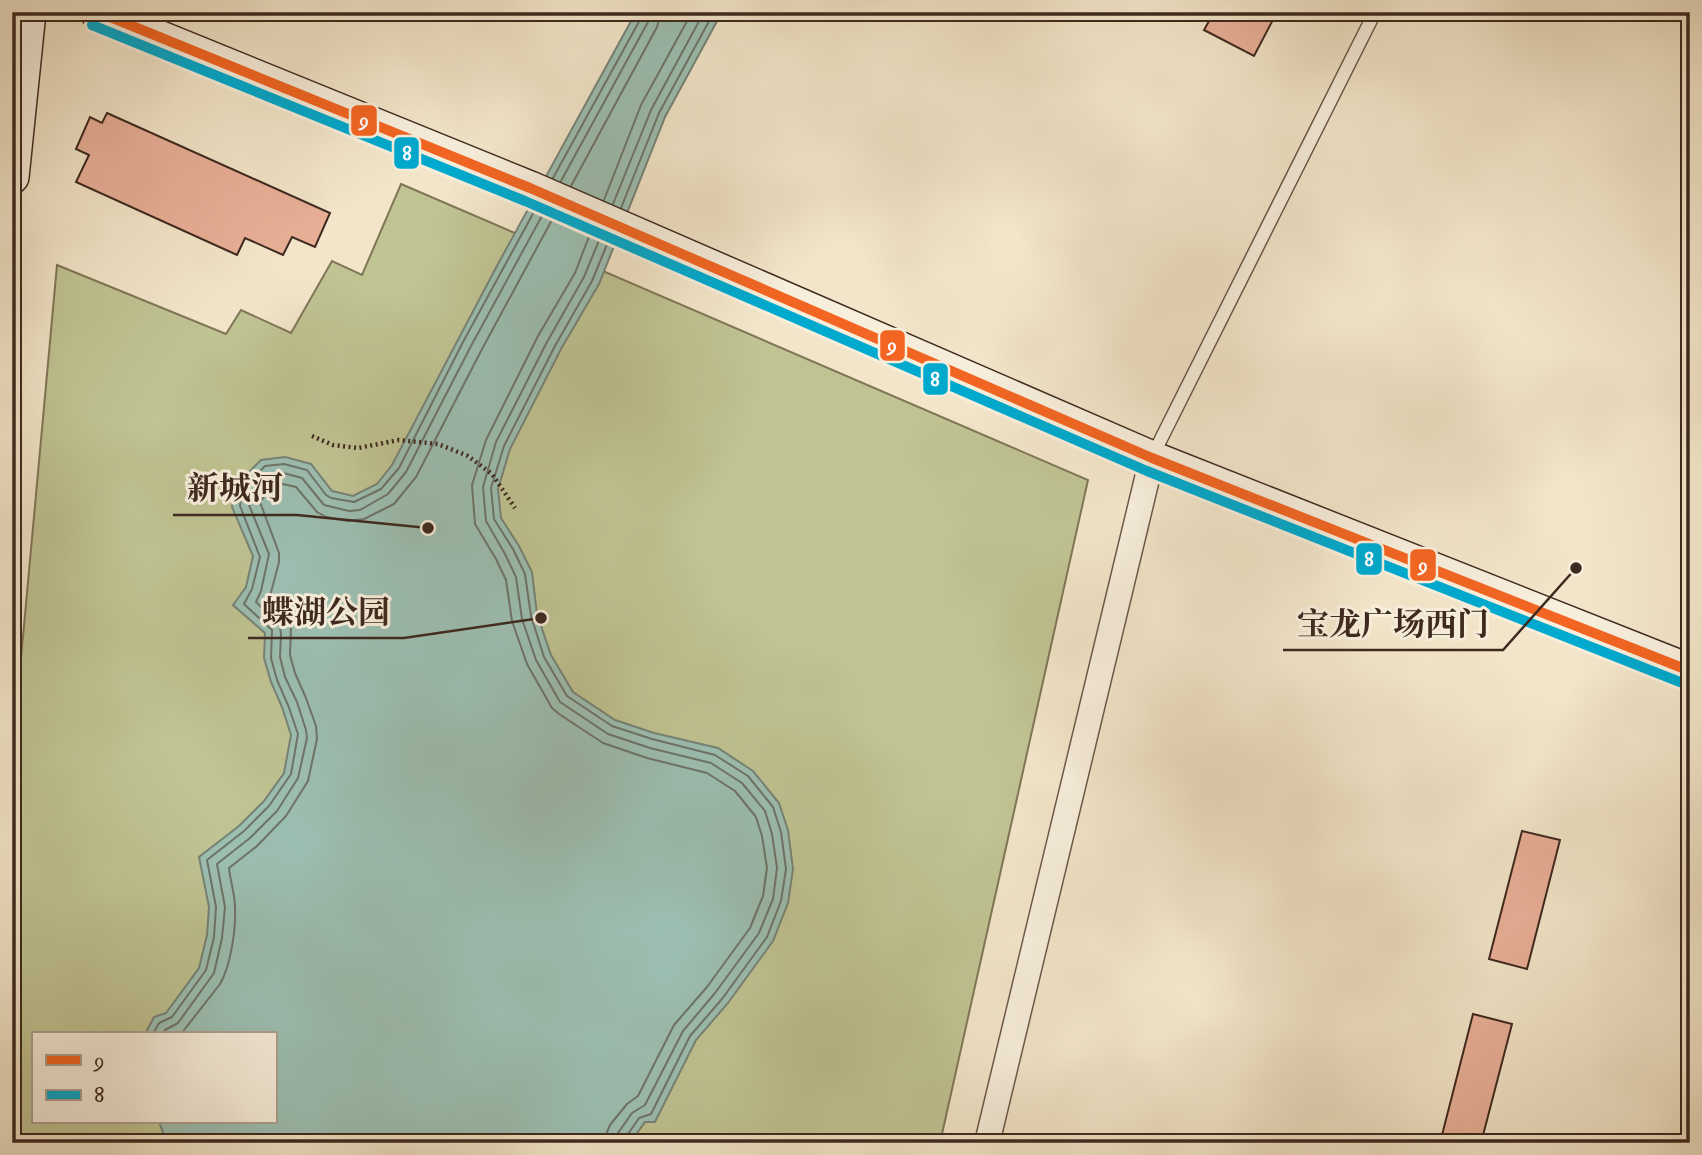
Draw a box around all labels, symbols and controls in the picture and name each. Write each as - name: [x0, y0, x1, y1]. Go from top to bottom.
- line badge: 9: [350, 104, 378, 137]
- text: 9: [357, 110, 369, 133]
- line badge: 8: [393, 136, 420, 170]
- text: 8: [402, 143, 412, 166]
- line badge: 9: [879, 329, 906, 362]
- text: 9: [885, 335, 897, 358]
- line badge: 8: [922, 362, 949, 396]
- text: 8: [930, 369, 940, 392]
- callout: 新城河: [173, 462, 297, 515]
- text: 新城河: [187, 470, 283, 510]
- line badge: 8: [1355, 542, 1383, 576]
- line badge: 9: [1409, 548, 1437, 582]
- text: 8: [1364, 549, 1374, 572]
- text: 9: [1416, 555, 1428, 578]
- callout: 蝶湖公园: [248, 585, 404, 638]
- text: 蝶湖公园: [262, 594, 390, 634]
- callout: 宝龙广场西门: [1283, 597, 1503, 650]
- text: 宝龙广场西门: [1297, 606, 1489, 646]
- legend: [32, 1032, 276, 1124]
- text: 9: [93, 1049, 104, 1075]
- text: 8: [94, 1083, 105, 1109]

